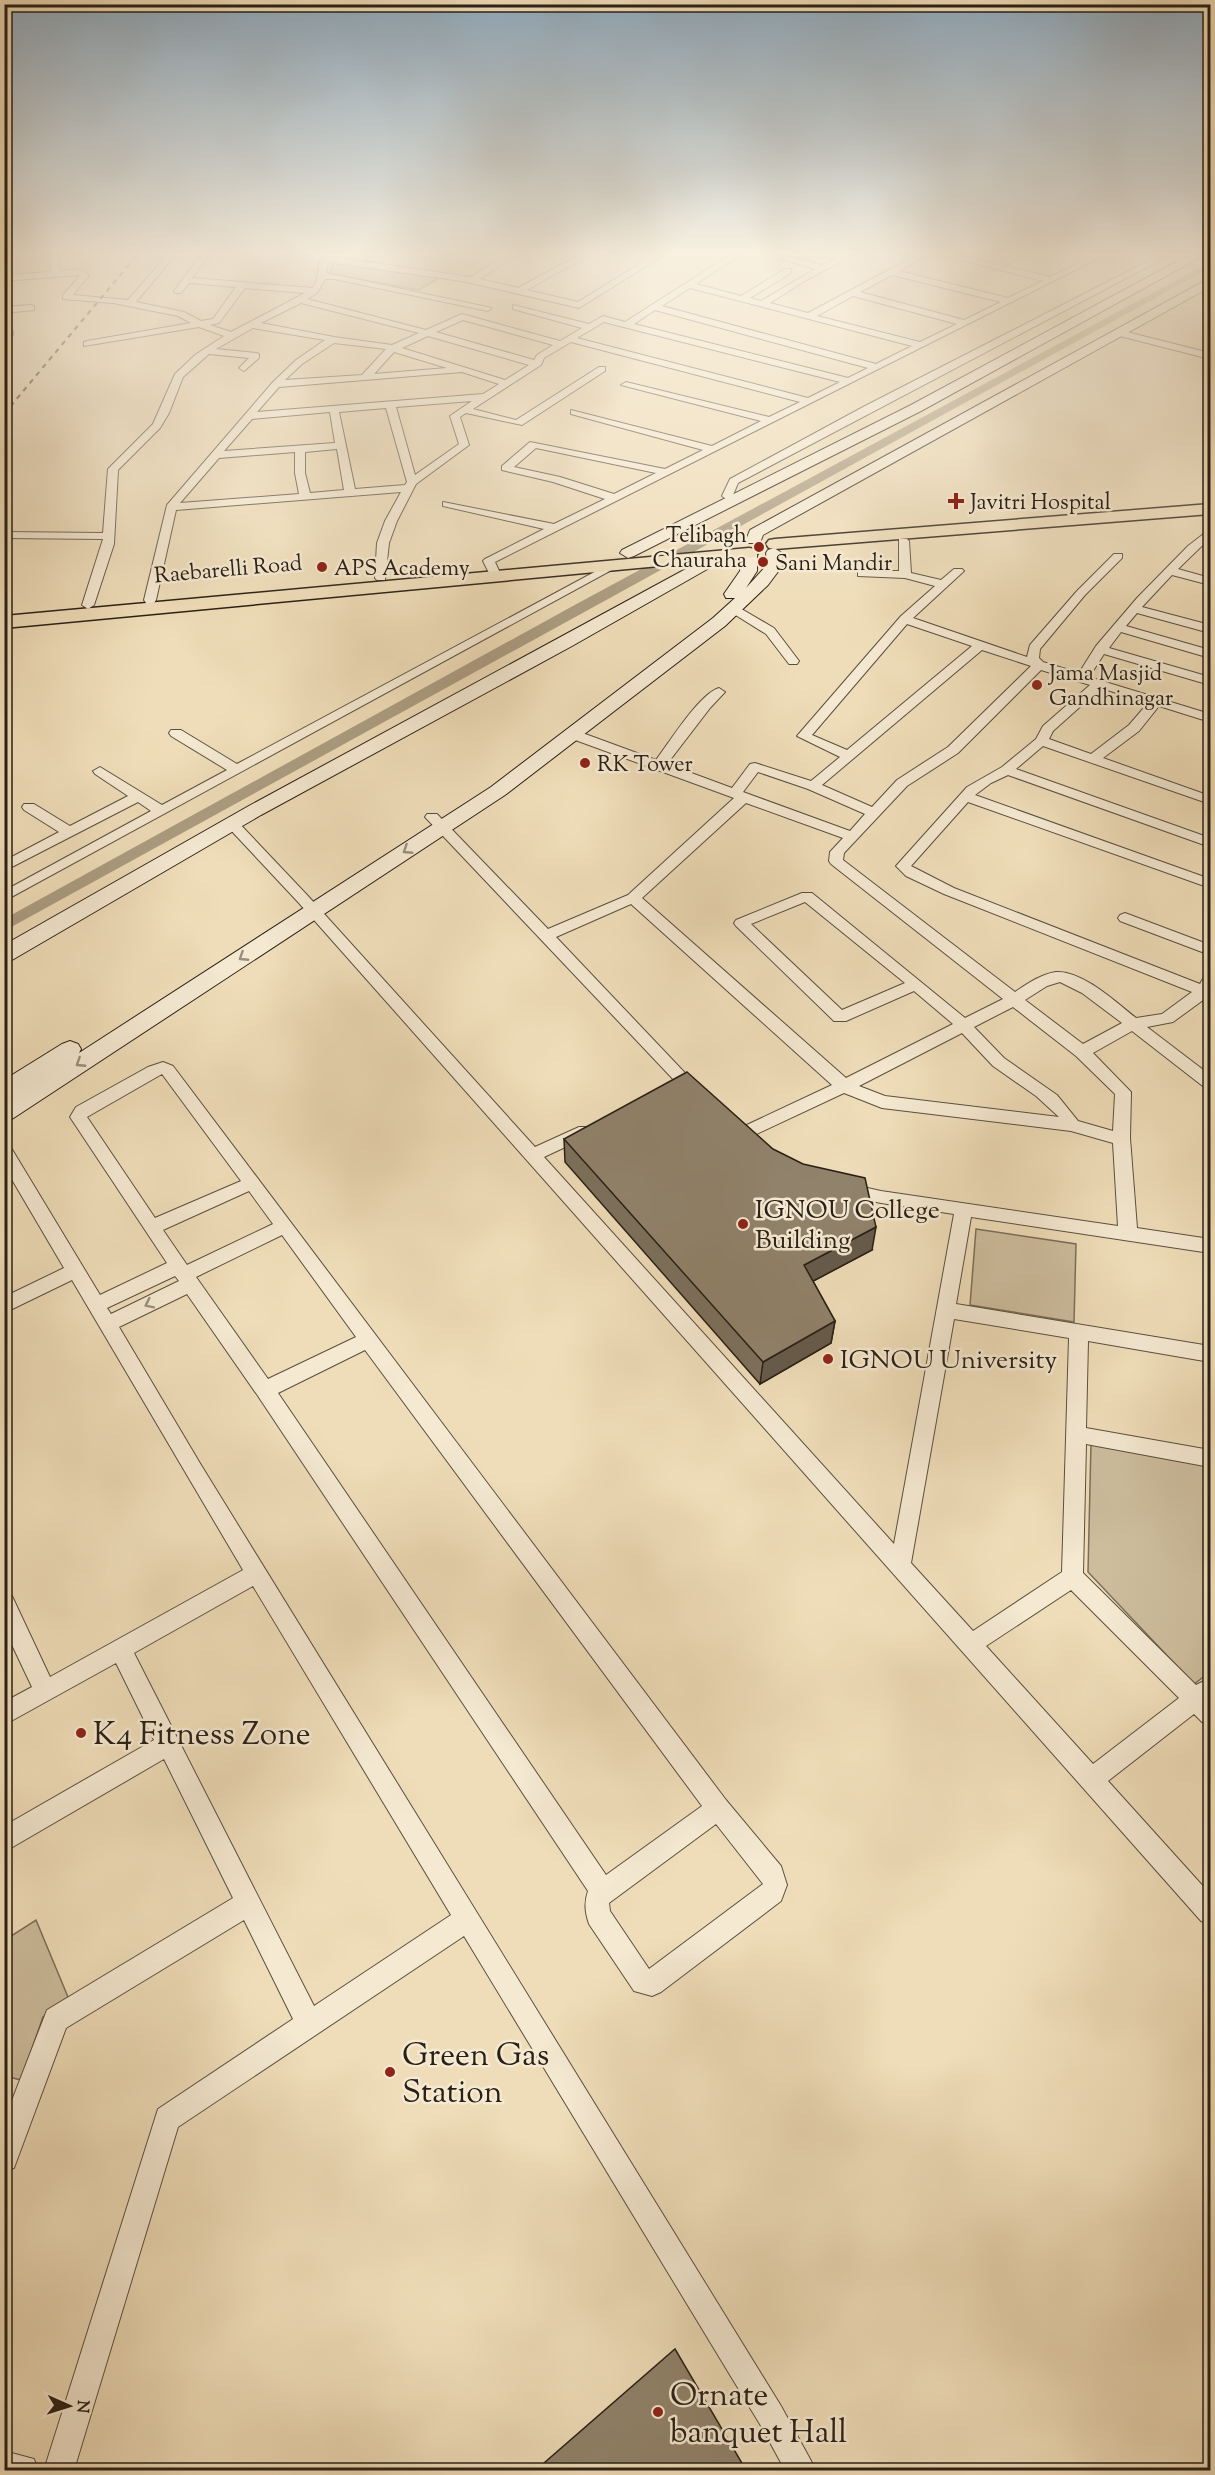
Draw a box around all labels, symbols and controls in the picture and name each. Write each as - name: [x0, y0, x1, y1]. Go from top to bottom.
- place label: Javitri Hospital: [969, 488, 1111, 520]
- marker: Javitri Hospital: [947, 492, 965, 510]
- place label: Telibagh Chauraha: [652, 521, 747, 578]
- marker: Telibagh Chauraha: [752, 540, 766, 554]
- street label: Raebarelli Road: [153, 549, 304, 593]
- place label: Sani Mandir: [775, 549, 892, 581]
- place label: APS Academy: [334, 554, 470, 586]
- marker: Sani Mandir: [756, 555, 770, 569]
- marker: APS Academy: [315, 560, 329, 574]
- place label: Jama Masjid Gandhinagar: [1048, 659, 1173, 716]
- marker: Jama Masjid Gandhinagar: [1030, 678, 1044, 692]
- place label: RK Tower: [597, 750, 693, 782]
- marker: RK Tower: [578, 756, 592, 770]
- one-way arrow: [402, 843, 413, 854]
- one-way arrow: [239, 949, 249, 961]
- one-way arrow: [76, 1056, 87, 1067]
- place label: IGNOU College Building: [755, 1193, 940, 1260]
- marker: IGNOU College Building: [736, 1217, 750, 1231]
- one-way arrow: [144, 1296, 155, 1308]
- place label: IGNOU University: [840, 1343, 1057, 1380]
- marker: IGNOU University: [821, 1352, 835, 1366]
- place label: K4 Fitness Zone: [93, 1713, 311, 1759]
- marker: K4 Fitness Zone: [74, 1726, 88, 1740]
- place label: Green Gas Station: [402, 2034, 549, 2117]
- marker: Green Gas Station: [383, 2065, 397, 2079]
- place label: Ornate banquet Hall: [670, 2374, 847, 2457]
- north arrow: [39, 2376, 99, 2436]
- text: N: [70, 2400, 93, 2414]
- marker: Ornate banquet Hall: [651, 2405, 665, 2419]

